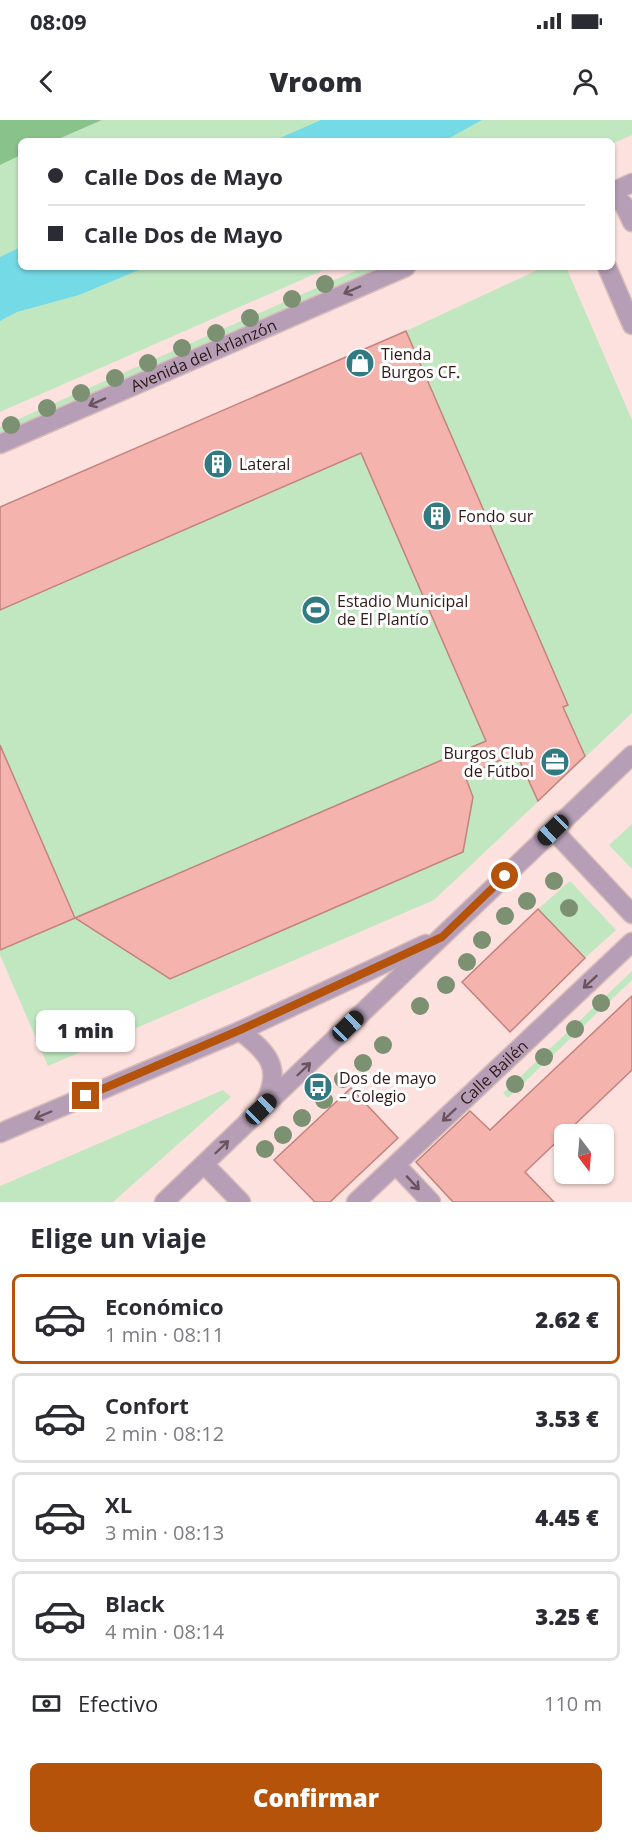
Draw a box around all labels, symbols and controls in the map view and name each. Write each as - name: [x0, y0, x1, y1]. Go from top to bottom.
- text: 08:09: [30, 6, 87, 36]
- text: Vroom: [270, 63, 362, 100]
- icon: back: [30, 65, 63, 98]
- icon: person: [569, 65, 602, 98]
- text: Calle Dos de Mayo: [84, 161, 283, 191]
- text: Calle Dos de Mayo: [84, 219, 283, 249]
- one-way arrow: [344, 285, 362, 297]
- street label: Avenida del Arlanzón: [127, 314, 280, 397]
- place label: Tienda Burgos CF.: [381, 343, 460, 383]
- shop icon: Tienda Burgos CF.: [344, 347, 376, 379]
- one-way arrow: [88, 397, 106, 408]
- building icon: Lateral: [202, 448, 234, 480]
- place label: Lateral: [239, 453, 290, 475]
- building icon: Fondo sur: [421, 500, 453, 532]
- place label: Fondo sur: [458, 505, 534, 527]
- place label: Estadio Municipal de El Plantío: [337, 590, 468, 630]
- sports icon: Estadio Municipal de El Plantío: [300, 594, 332, 626]
- place label: Burgos Club de Fútbol: [444, 742, 534, 782]
- office icon: Burgos Club de Fútbol: [539, 746, 571, 778]
- car: [534, 811, 572, 849]
- route start: [491, 862, 518, 889]
- one-way arrow: [582, 975, 597, 989]
- car: [329, 1007, 367, 1045]
- callout: 1 min: [36, 1009, 136, 1051]
- text: 1 min: [57, 1017, 114, 1044]
- street label: Calle Bailén: [455, 1035, 533, 1110]
- one-way arrow: [296, 1062, 311, 1076]
- place label: Dos de mayo – Colegio: [339, 1067, 436, 1107]
- bus stop icon: Dos de mayo – Colegio: [302, 1071, 334, 1103]
- route end: [72, 1082, 99, 1109]
- car: [242, 1090, 280, 1128]
- one-way arrow: [441, 1108, 456, 1122]
- one-way arrow: [34, 1110, 52, 1121]
- north arrow: [554, 1124, 614, 1184]
- map controls: [554, 1124, 614, 1184]
- one-way arrow: [214, 1140, 229, 1154]
- one-way arrow: [406, 1176, 420, 1191]
- text: Elige un viaje: [30, 1219, 206, 1256]
- text: Económico: [105, 1291, 224, 1321]
- icon: car: [33, 1292, 87, 1346]
- text: 2.62 €: [535, 1304, 599, 1334]
- text: 1 min · 08:11: [105, 1321, 224, 1348]
- text: Confort: [105, 1390, 189, 1420]
- icon: car: [33, 1391, 87, 1445]
- text: 3.53 €: [535, 1403, 599, 1433]
- text: 2 min · 08:12: [105, 1420, 224, 1447]
- text: XL: [105, 1489, 132, 1519]
- icon: car: [33, 1490, 87, 1544]
- text: 4.45 €: [535, 1502, 599, 1532]
- text: 3 min · 08:13: [105, 1519, 224, 1546]
- text: Black: [105, 1588, 165, 1618]
- icon: car: [33, 1589, 87, 1643]
- text: 3.25 €: [535, 1601, 599, 1631]
- text: 4 min · 08:14: [105, 1618, 224, 1645]
- icon: cash: [30, 1687, 63, 1720]
- text: Efectivo: [78, 1688, 158, 1718]
- text: 110 m: [544, 1690, 602, 1717]
- button: Confirmar: [30, 1763, 602, 1832]

